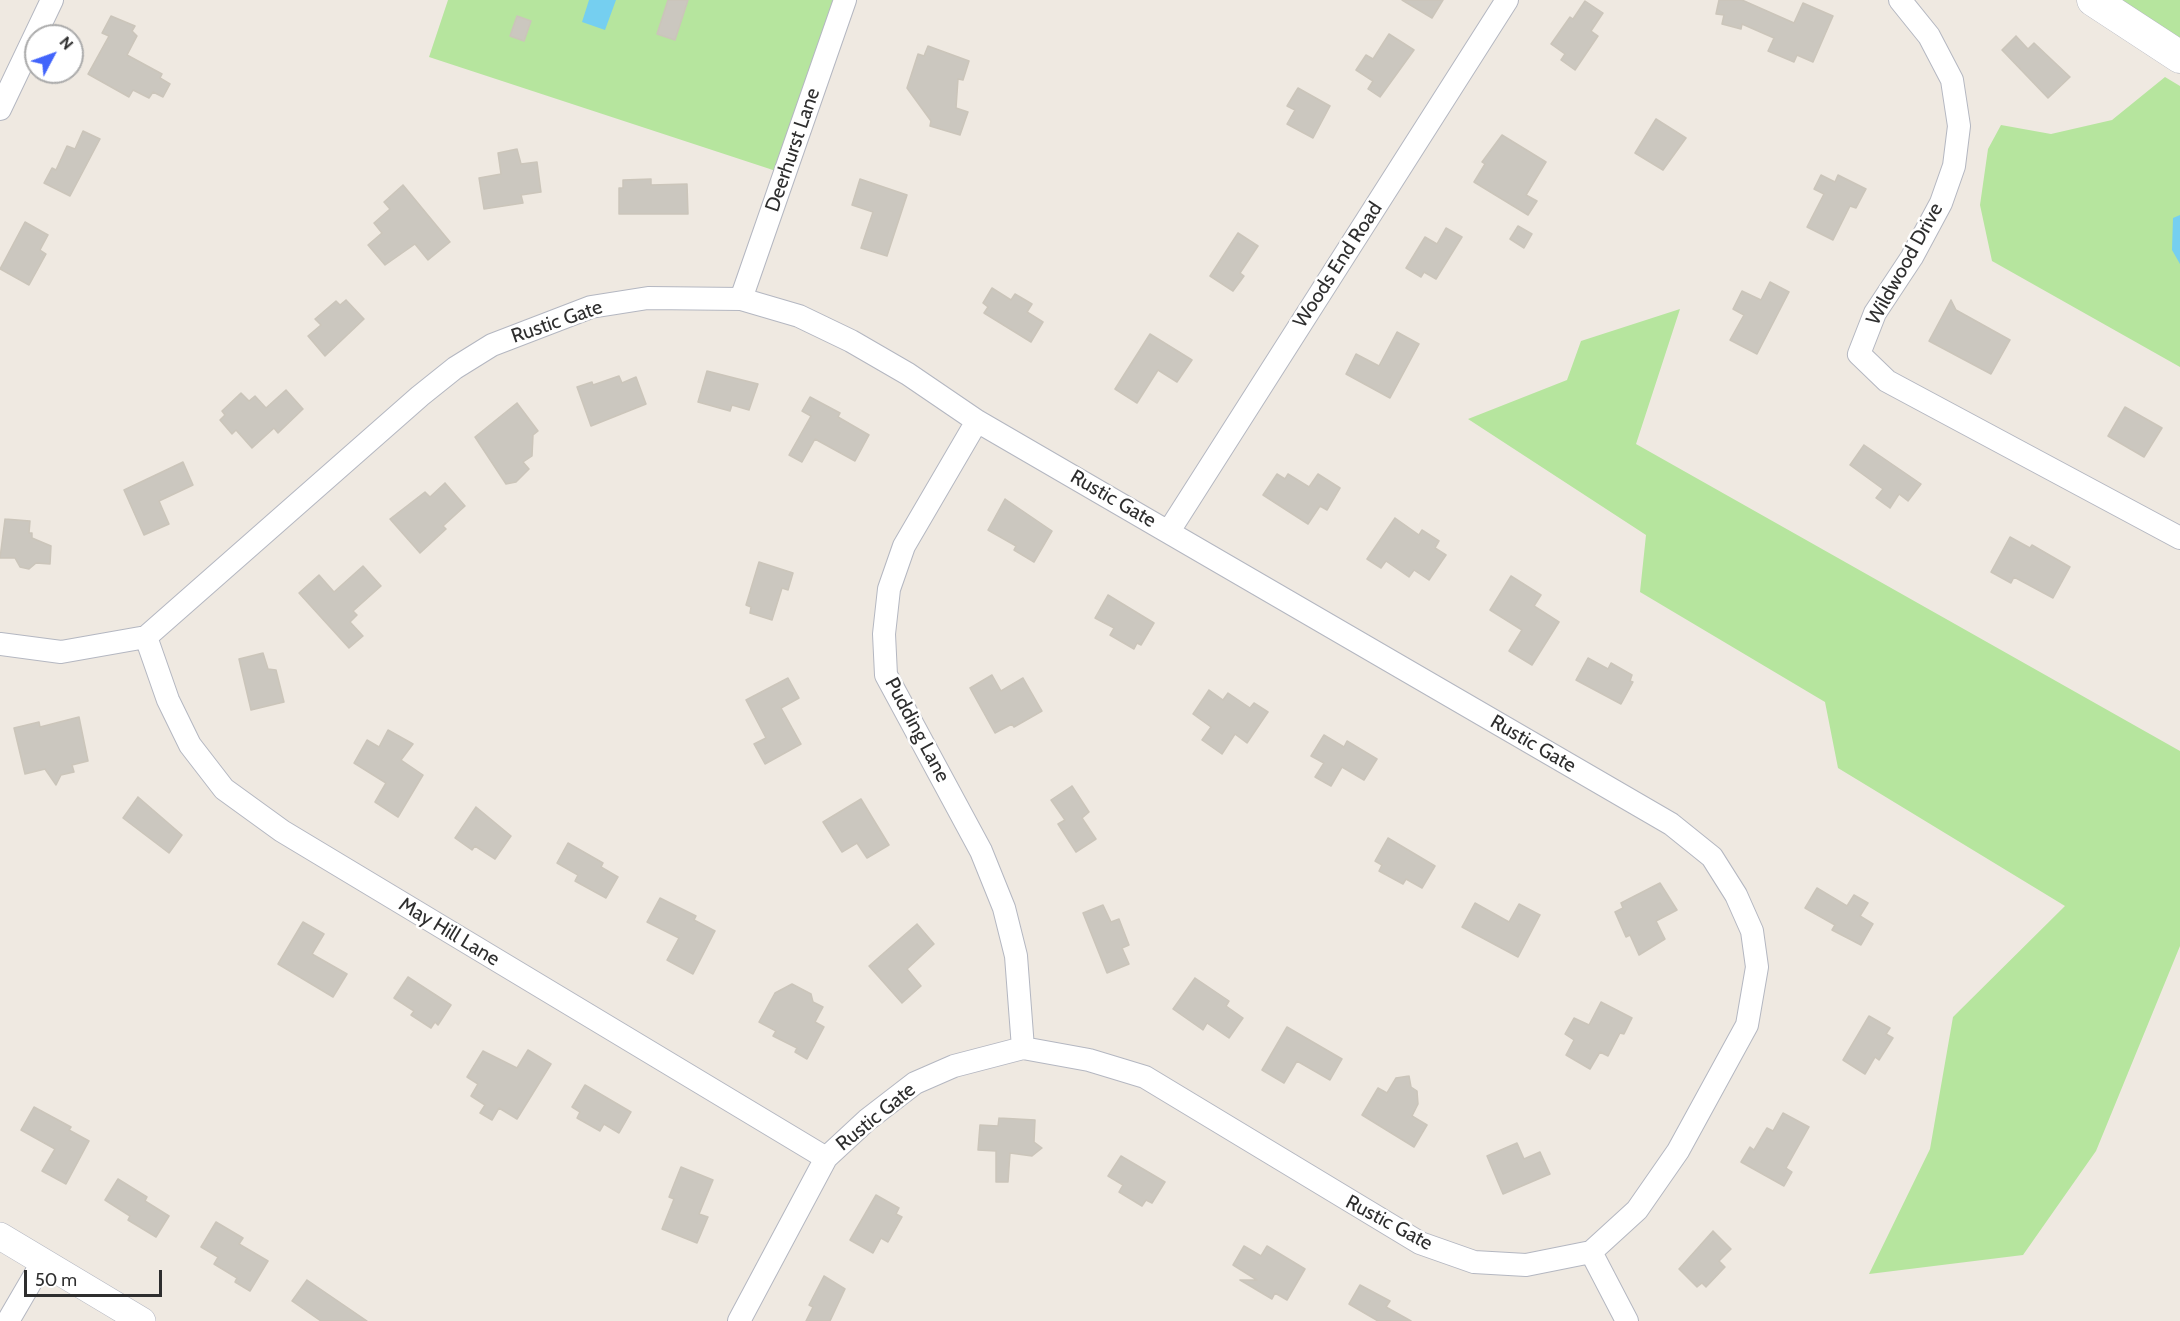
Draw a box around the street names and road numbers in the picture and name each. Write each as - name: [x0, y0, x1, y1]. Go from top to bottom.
- street label: Deerhurst Lane: [761, 85, 825, 215]
- street label: Woods End Road: [1288, 198, 1388, 332]
- street label: Wildwood Drive: [1862, 199, 1948, 329]
- street label: Rustic Gate: [508, 295, 606, 349]
- street label: Rustic Gate: [1066, 465, 1160, 533]
- street label: Pudding Lane: [879, 674, 955, 786]
- street label: Rustic Gate: [1486, 710, 1580, 778]
- street label: May Hill Lane: [394, 893, 504, 971]
- street label: Rustic Gate: [832, 1078, 920, 1156]
- street label: Rustic Gate: [1341, 1190, 1437, 1256]

